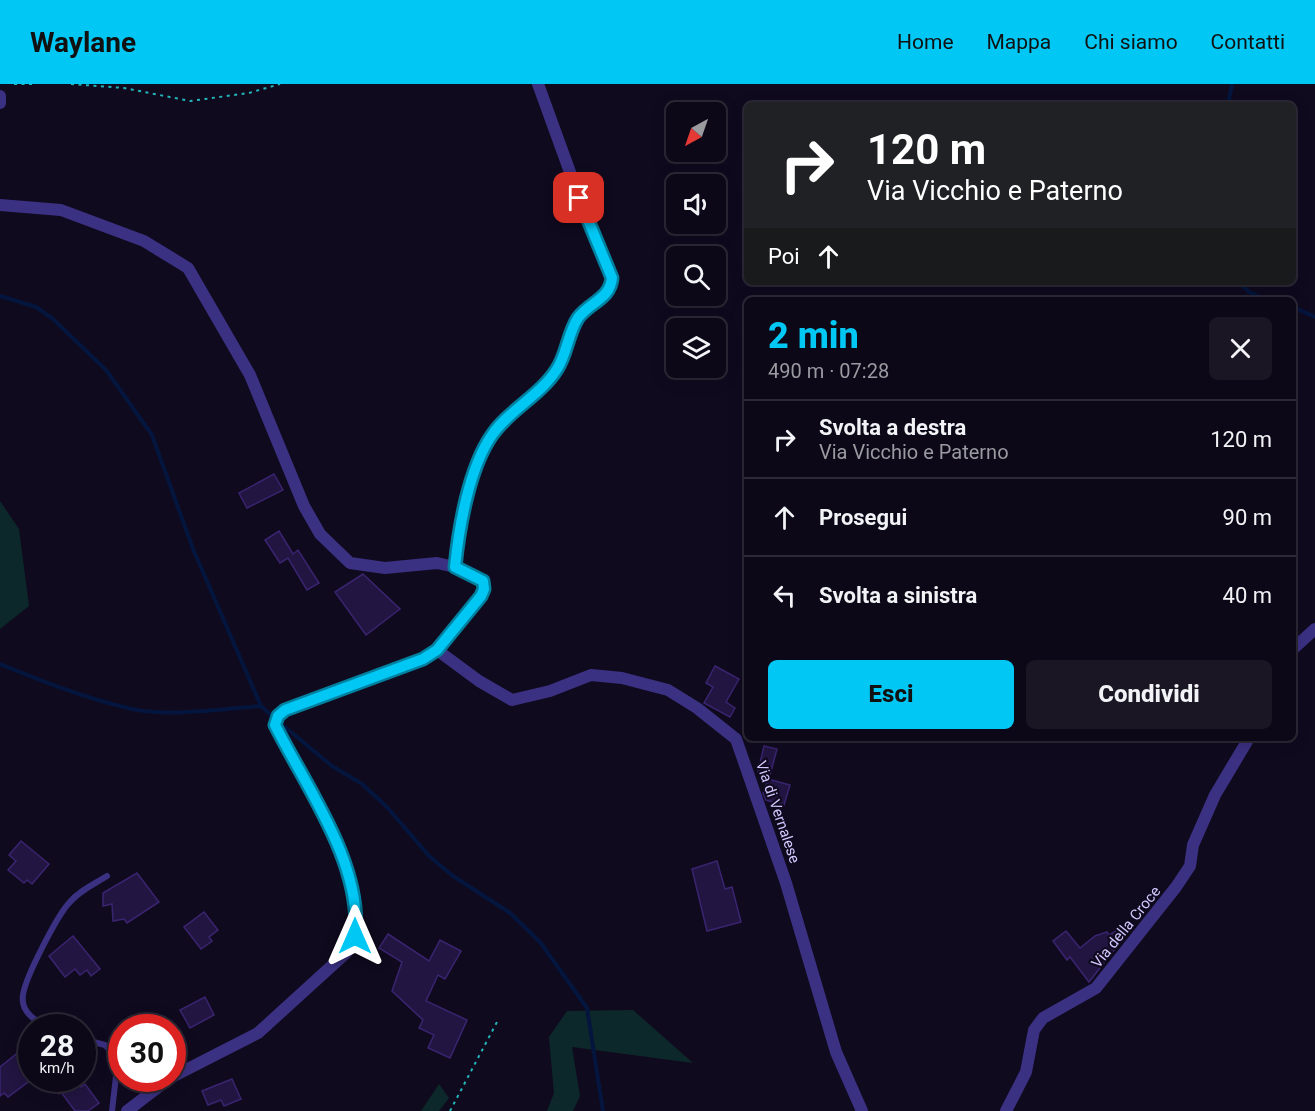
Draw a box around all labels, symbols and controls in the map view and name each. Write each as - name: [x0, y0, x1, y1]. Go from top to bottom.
- text: Waylane: [30, 26, 136, 59]
- text: Home: [897, 30, 954, 54]
- text: Mappa: [987, 30, 1051, 54]
- text: Chi siamo: [1084, 30, 1178, 54]
- text: Contatti: [1211, 30, 1285, 54]
- north arrow: [666, 102, 726, 162]
- map controls: [666, 102, 726, 378]
- text: 120 m: [867, 125, 986, 174]
- icon: right: [768, 126, 846, 204]
- pin: [553, 172, 604, 223]
- button: sound: [666, 174, 726, 234]
- text: Via Vicchio e Paterno: [867, 175, 1123, 207]
- icon: arrive: [562, 181, 595, 214]
- icon: ahead: [812, 240, 845, 273]
- text: Poi: [768, 244, 800, 269]
- button: search: [666, 246, 726, 306]
- text: 2 min: [768, 315, 859, 357]
- button: close: [1209, 317, 1272, 380]
- button: layers: [666, 318, 726, 378]
- text: 490 m · 07:28: [768, 359, 889, 383]
- text: Svolta a destra: [819, 415, 966, 440]
- icon: right: [768, 423, 801, 456]
- text: 120 m: [1210, 427, 1272, 452]
- text: Via Vicchio e Paterno: [819, 440, 1009, 464]
- icon: ahead: [768, 501, 801, 534]
- text: Prosegui: [819, 505, 907, 530]
- text: 90 m: [1223, 505, 1272, 530]
- icon: left: [768, 579, 801, 612]
- text: Svolta a sinistra: [819, 583, 977, 608]
- text: 40 m: [1223, 583, 1272, 608]
- button: Esci: [768, 660, 1014, 729]
- button: Condividi: [1026, 660, 1272, 729]
- street label: Via di Vernalese: [752, 759, 804, 866]
- street label: Via della Croce: [1088, 883, 1164, 971]
- position arrow: [323, 904, 387, 968]
- speed limit sign: 30: [108, 1014, 186, 1092]
- text: 28: [40, 1028, 74, 1063]
- text: km/h: [39, 1059, 75, 1077]

